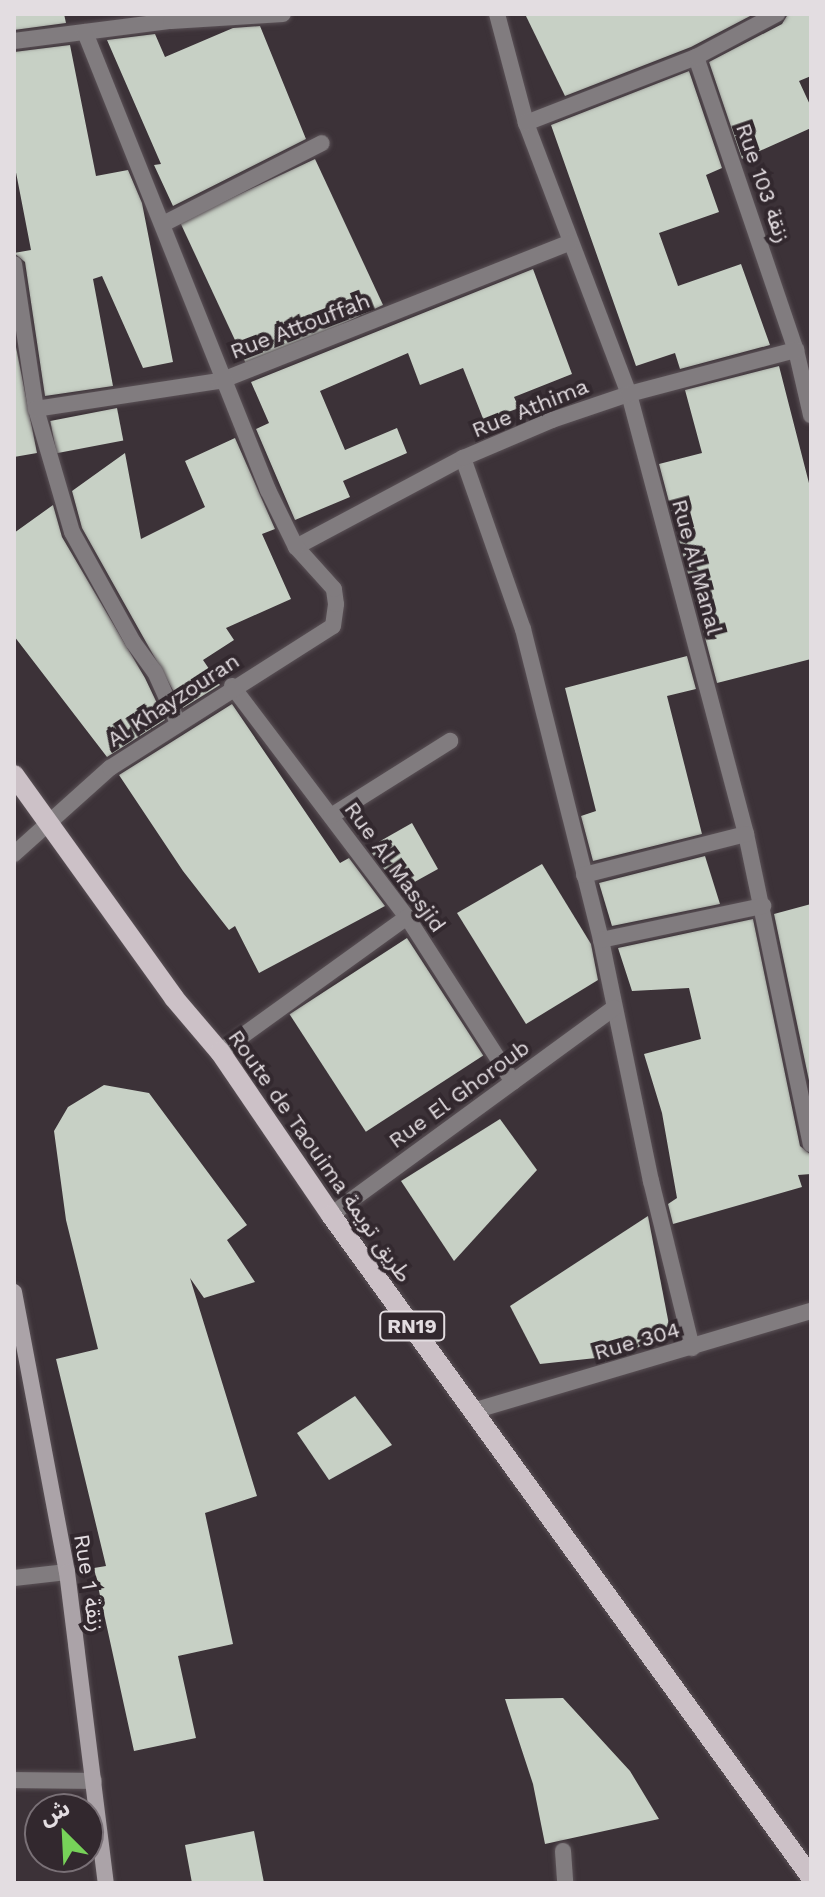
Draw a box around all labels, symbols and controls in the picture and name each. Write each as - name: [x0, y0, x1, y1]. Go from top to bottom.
- street label: Rue 103 زنقة: [730, 120, 796, 246]
- street label: Rue Attouffah: [226, 287, 374, 365]
- street label: Rue Athima: [468, 373, 592, 443]
- street label: Rue Al Manal: [666, 496, 728, 638]
- street label: Al Khayzouran: [102, 647, 244, 753]
- street label: Rue Al Massjid: [338, 796, 452, 938]
- street label: Route de Taouima طريق تويمة: [222, 1024, 418, 1288]
- street label: Rue El Ghoroub: [383, 1034, 535, 1154]
- road number: RN19: [378, 1310, 446, 1342]
- street label: Rue 304: [591, 1316, 683, 1366]
- street label: Rue 1 زنقة: [68, 1532, 110, 1634]
- north arrow: [24, 1793, 104, 1873]
- text: ش: [36, 1795, 74, 1830]

